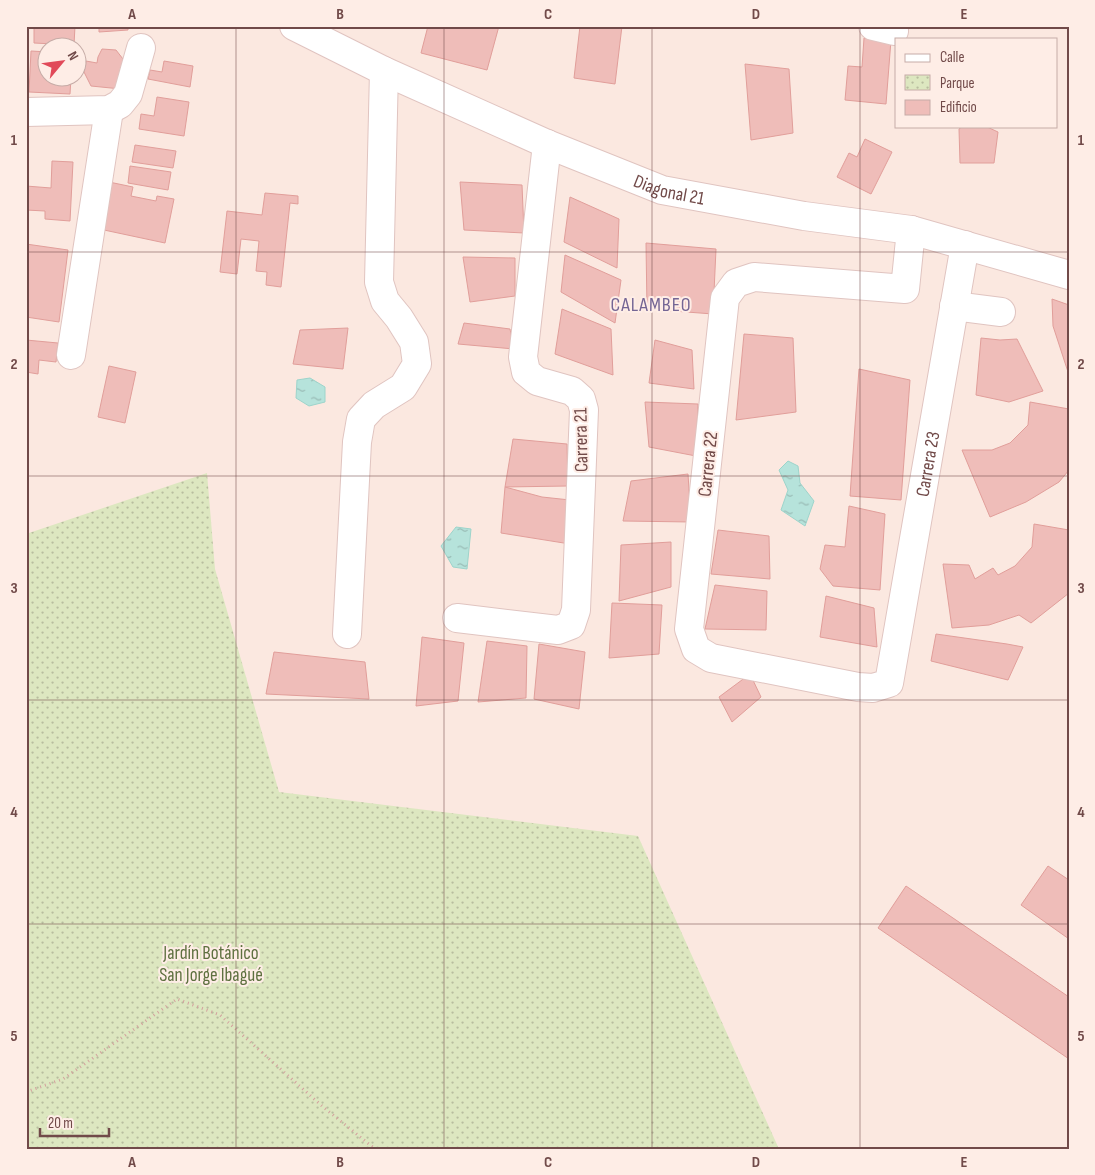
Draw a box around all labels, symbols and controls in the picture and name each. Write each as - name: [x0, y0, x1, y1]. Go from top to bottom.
- text: A: [127, 5, 136, 24]
- text: B: [336, 5, 344, 24]
- text: C: [544, 5, 552, 24]
- text: D: [752, 5, 760, 24]
- text: E: [961, 5, 968, 24]
- north arrow: [38, 38, 88, 88]
- legend: [895, 38, 1058, 128]
- text: Calle: [940, 48, 964, 67]
- text: N: [64, 49, 82, 63]
- text: Parque: [940, 74, 975, 93]
- text: Edificio: [940, 98, 977, 117]
- text: 1: [11, 131, 18, 150]
- text: 1: [1078, 131, 1085, 150]
- street label: Diagonal 21: [630, 170, 706, 211]
- district label: CALAMBEO: [610, 293, 692, 317]
- text: 2: [10, 355, 18, 374]
- text: 2: [1077, 355, 1085, 374]
- street label: Carrera 21: [569, 407, 594, 472]
- street label: Carrera 22: [694, 430, 723, 498]
- street label: Carrera 23: [912, 430, 945, 499]
- text: 3: [10, 579, 18, 598]
- text: 3: [1077, 579, 1085, 598]
- text: 4: [10, 803, 18, 822]
- text: 4: [1077, 803, 1085, 822]
- park label: Jardín Botánico San Jorge Ibagué: [159, 942, 263, 987]
- text: 5: [10, 1027, 18, 1046]
- text: 5: [1077, 1027, 1085, 1046]
- scale bar: [40, 1105, 109, 1137]
- text: 20 m: [48, 1114, 73, 1133]
- text: A: [127, 1153, 136, 1172]
- text: B: [336, 1153, 344, 1172]
- text: C: [544, 1153, 552, 1172]
- text: D: [752, 1153, 760, 1172]
- text: E: [961, 1153, 968, 1172]

